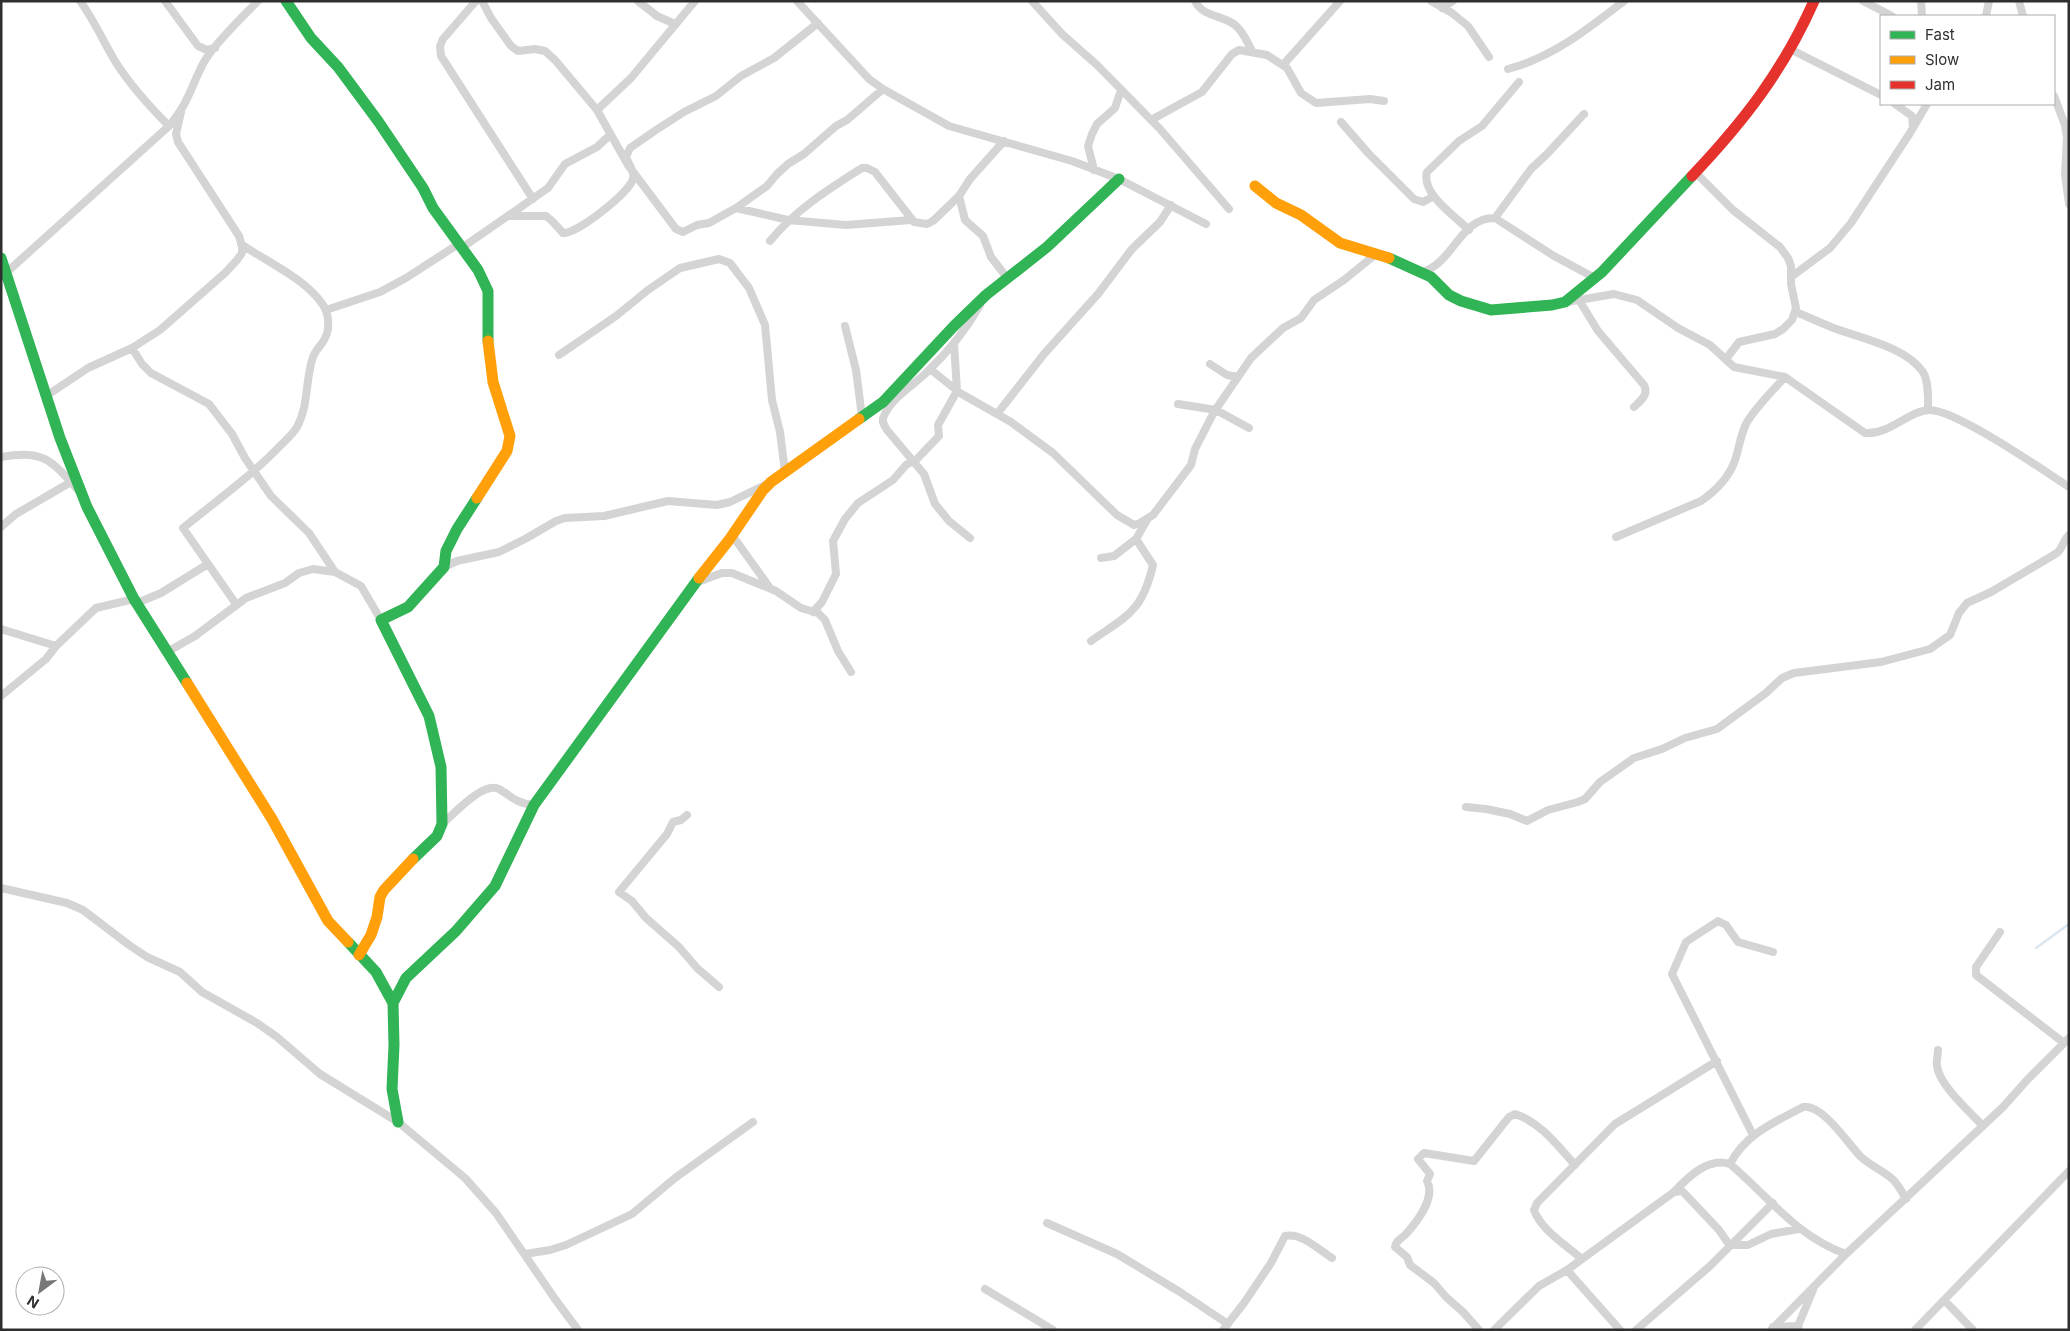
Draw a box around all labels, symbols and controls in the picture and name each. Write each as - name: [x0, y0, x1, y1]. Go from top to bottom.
- legend: [1880, 15, 2055, 105]
- text: Fast: [1925, 25, 1955, 44]
- text: Slow: [1925, 50, 1959, 69]
- text: Jam: [1925, 75, 1955, 94]
- north arrow: [15, 1266, 65, 1316]
- text: N: [24, 1292, 42, 1312]

